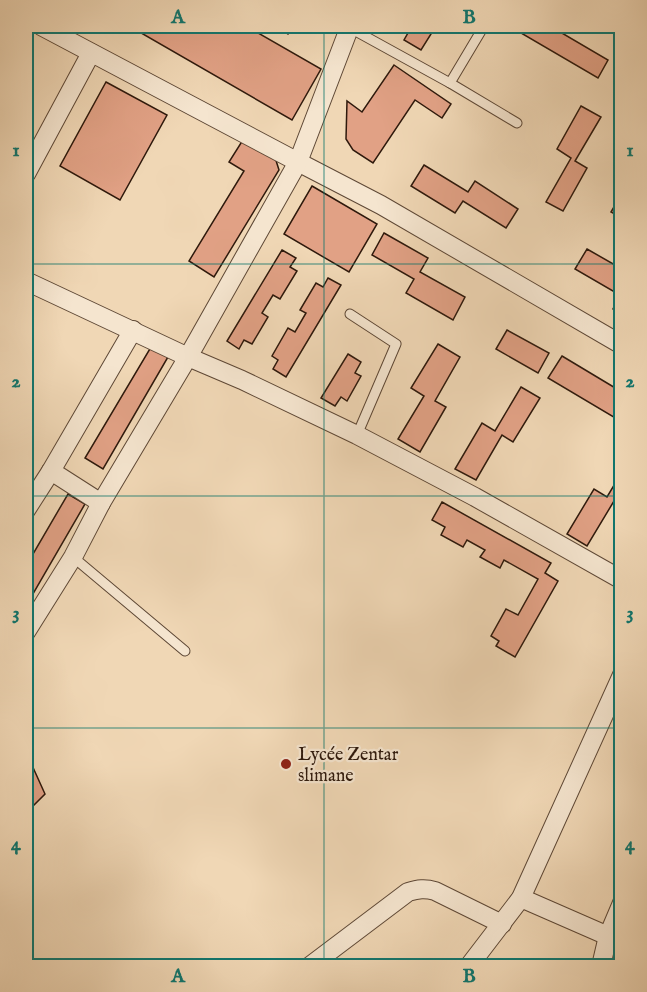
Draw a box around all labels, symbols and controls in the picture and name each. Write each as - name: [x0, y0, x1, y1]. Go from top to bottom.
- text: A: [170, 5, 186, 30]
- text: B: [462, 5, 476, 30]
- text: 1: [12, 138, 20, 163]
- text: 1: [626, 138, 634, 163]
- text: 2: [11, 369, 21, 394]
- text: 2: [625, 369, 635, 394]
- text: 3: [12, 601, 20, 626]
- text: 3: [626, 601, 634, 626]
- place label: Lycée Zentar slimane: [298, 744, 399, 788]
- marker: Lycée Zentar slimane: [279, 757, 293, 771]
- text: 4: [11, 832, 22, 857]
- text: 4: [625, 832, 636, 857]
- text: A: [170, 964, 186, 989]
- text: B: [462, 964, 476, 989]

